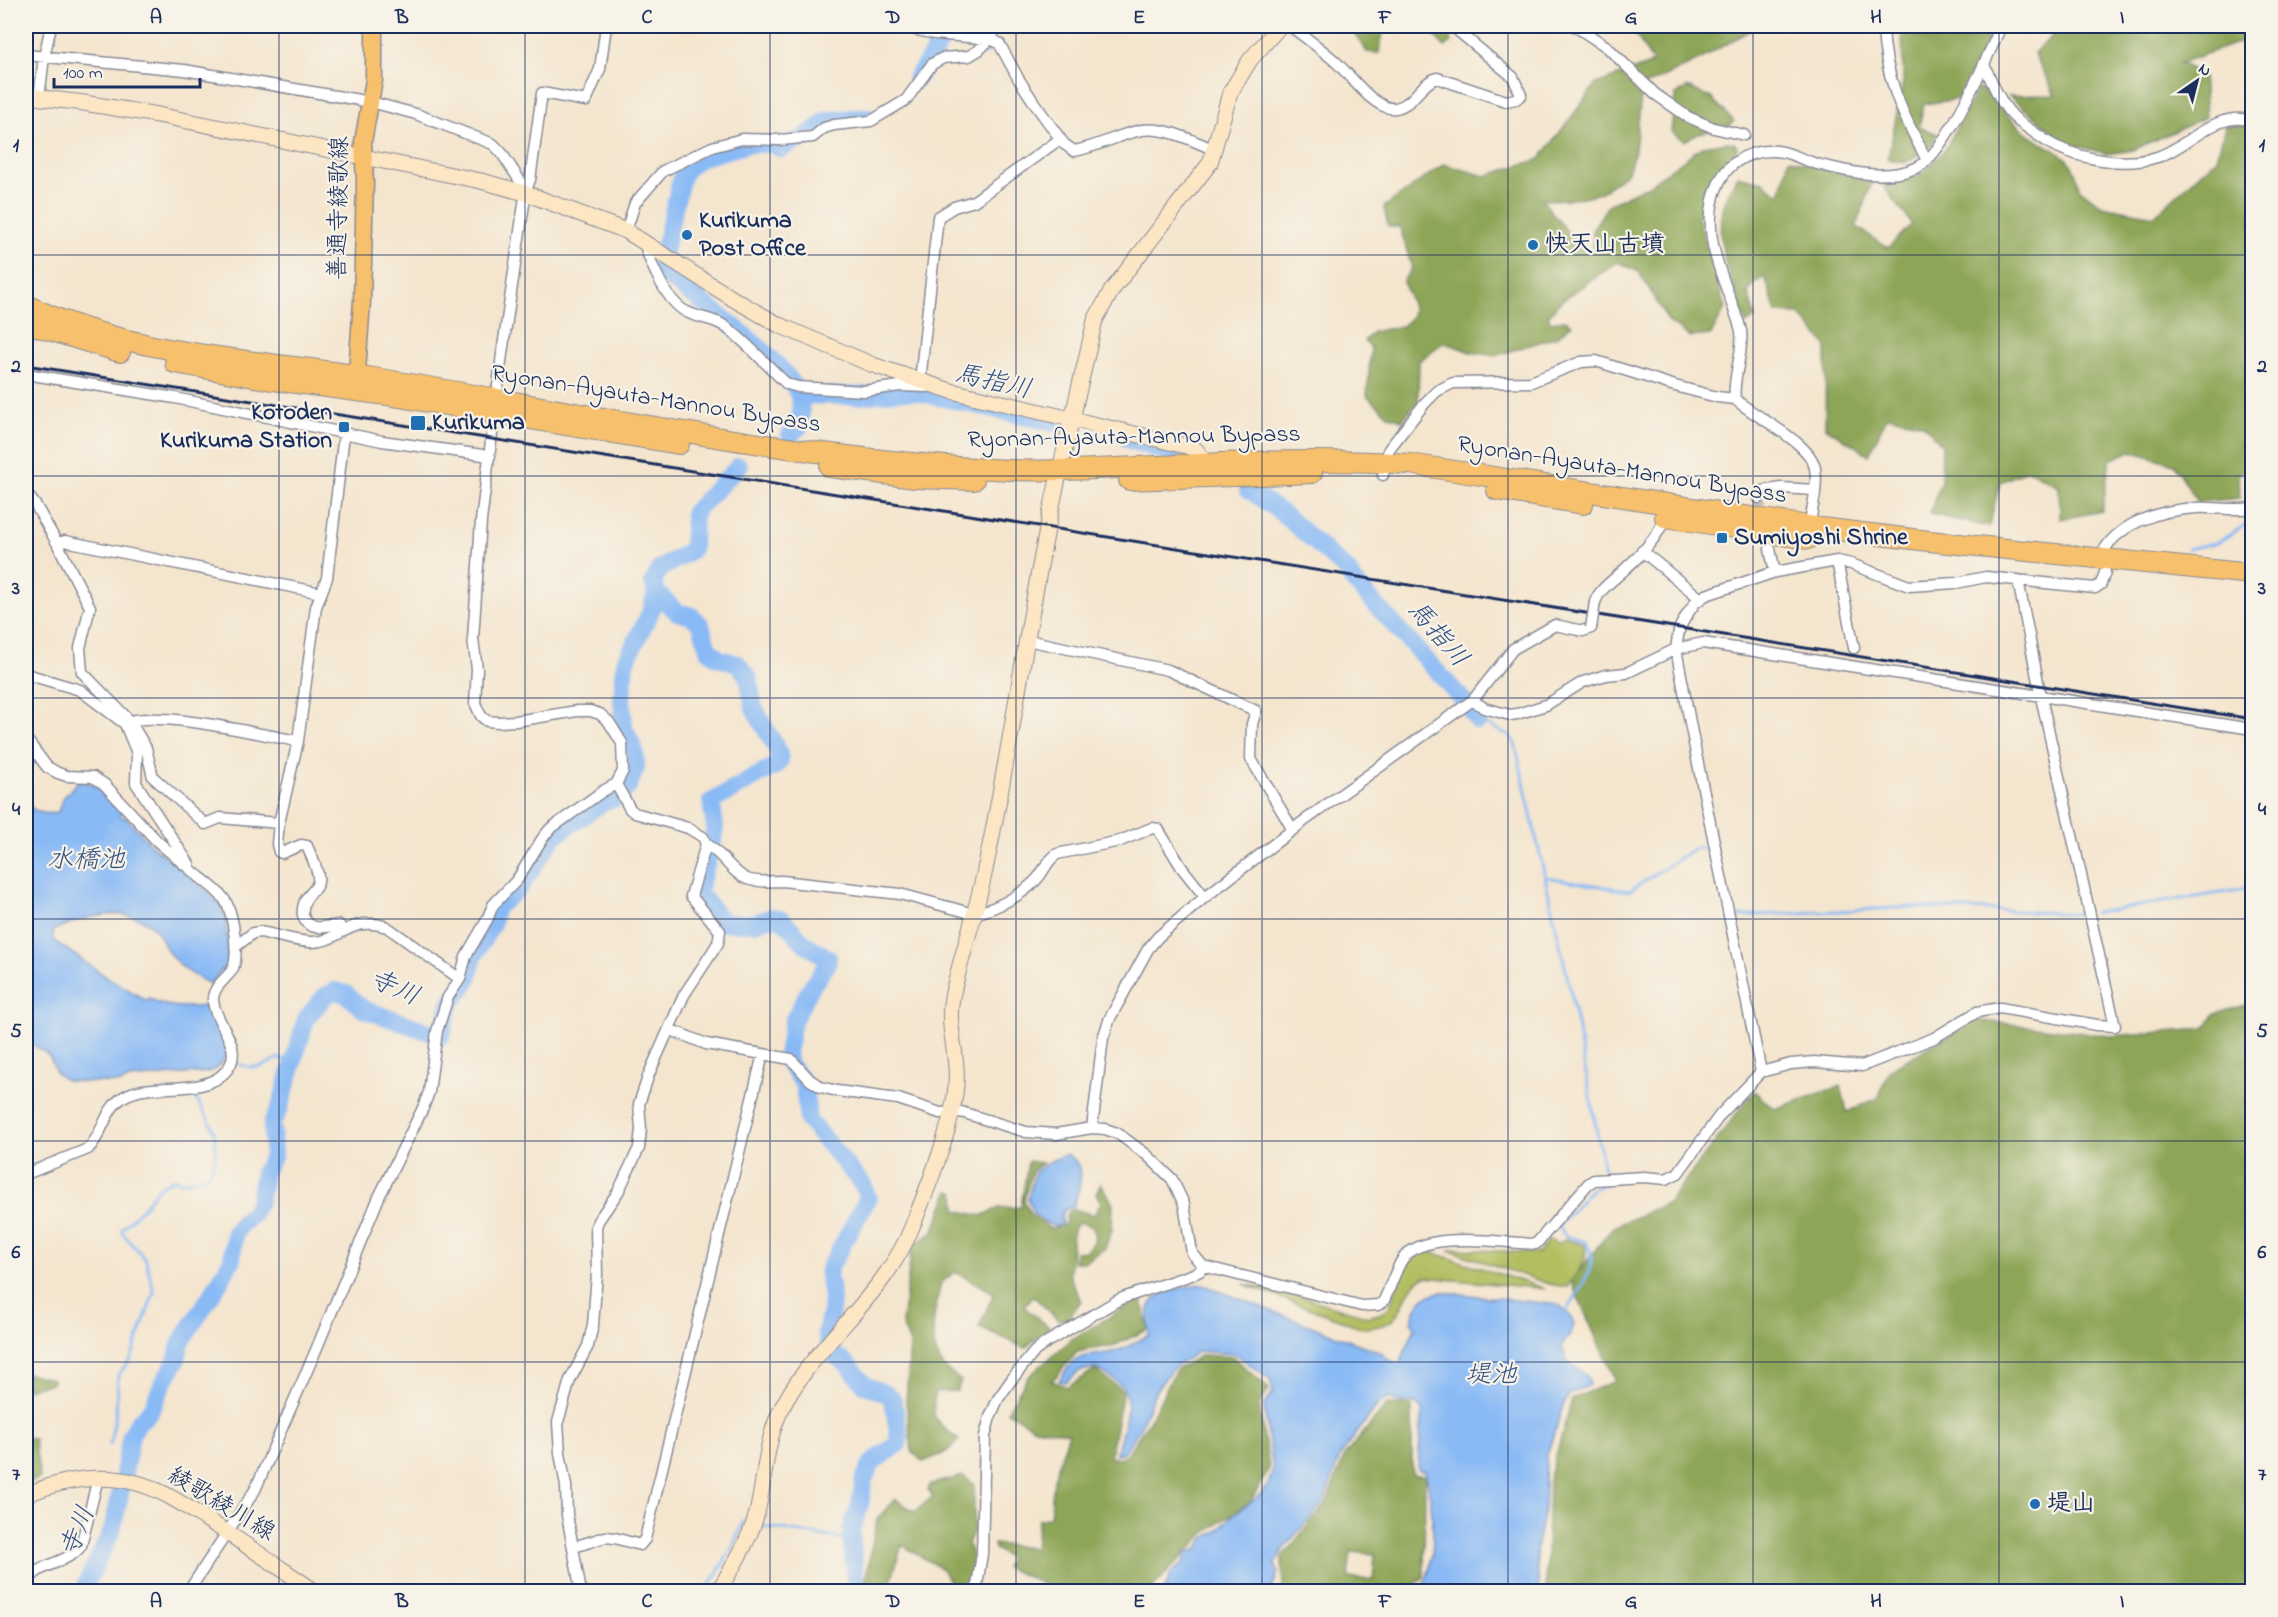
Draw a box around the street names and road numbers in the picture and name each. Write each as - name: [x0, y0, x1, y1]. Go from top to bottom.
- street label: 善通寺綾歌線: [321, 136, 359, 280]
- street label: Ryonan-Ayauta-Mannou Bypass: [488, 357, 823, 444]
- street label: Ryonan-Ayauta-Mannou Bypass: [967, 418, 1301, 459]
- street label: Ryonan-Ayauta-Mannou Bypass: [1454, 428, 1789, 515]
- street label: 綾歌綾川線: [161, 1459, 281, 1551]

